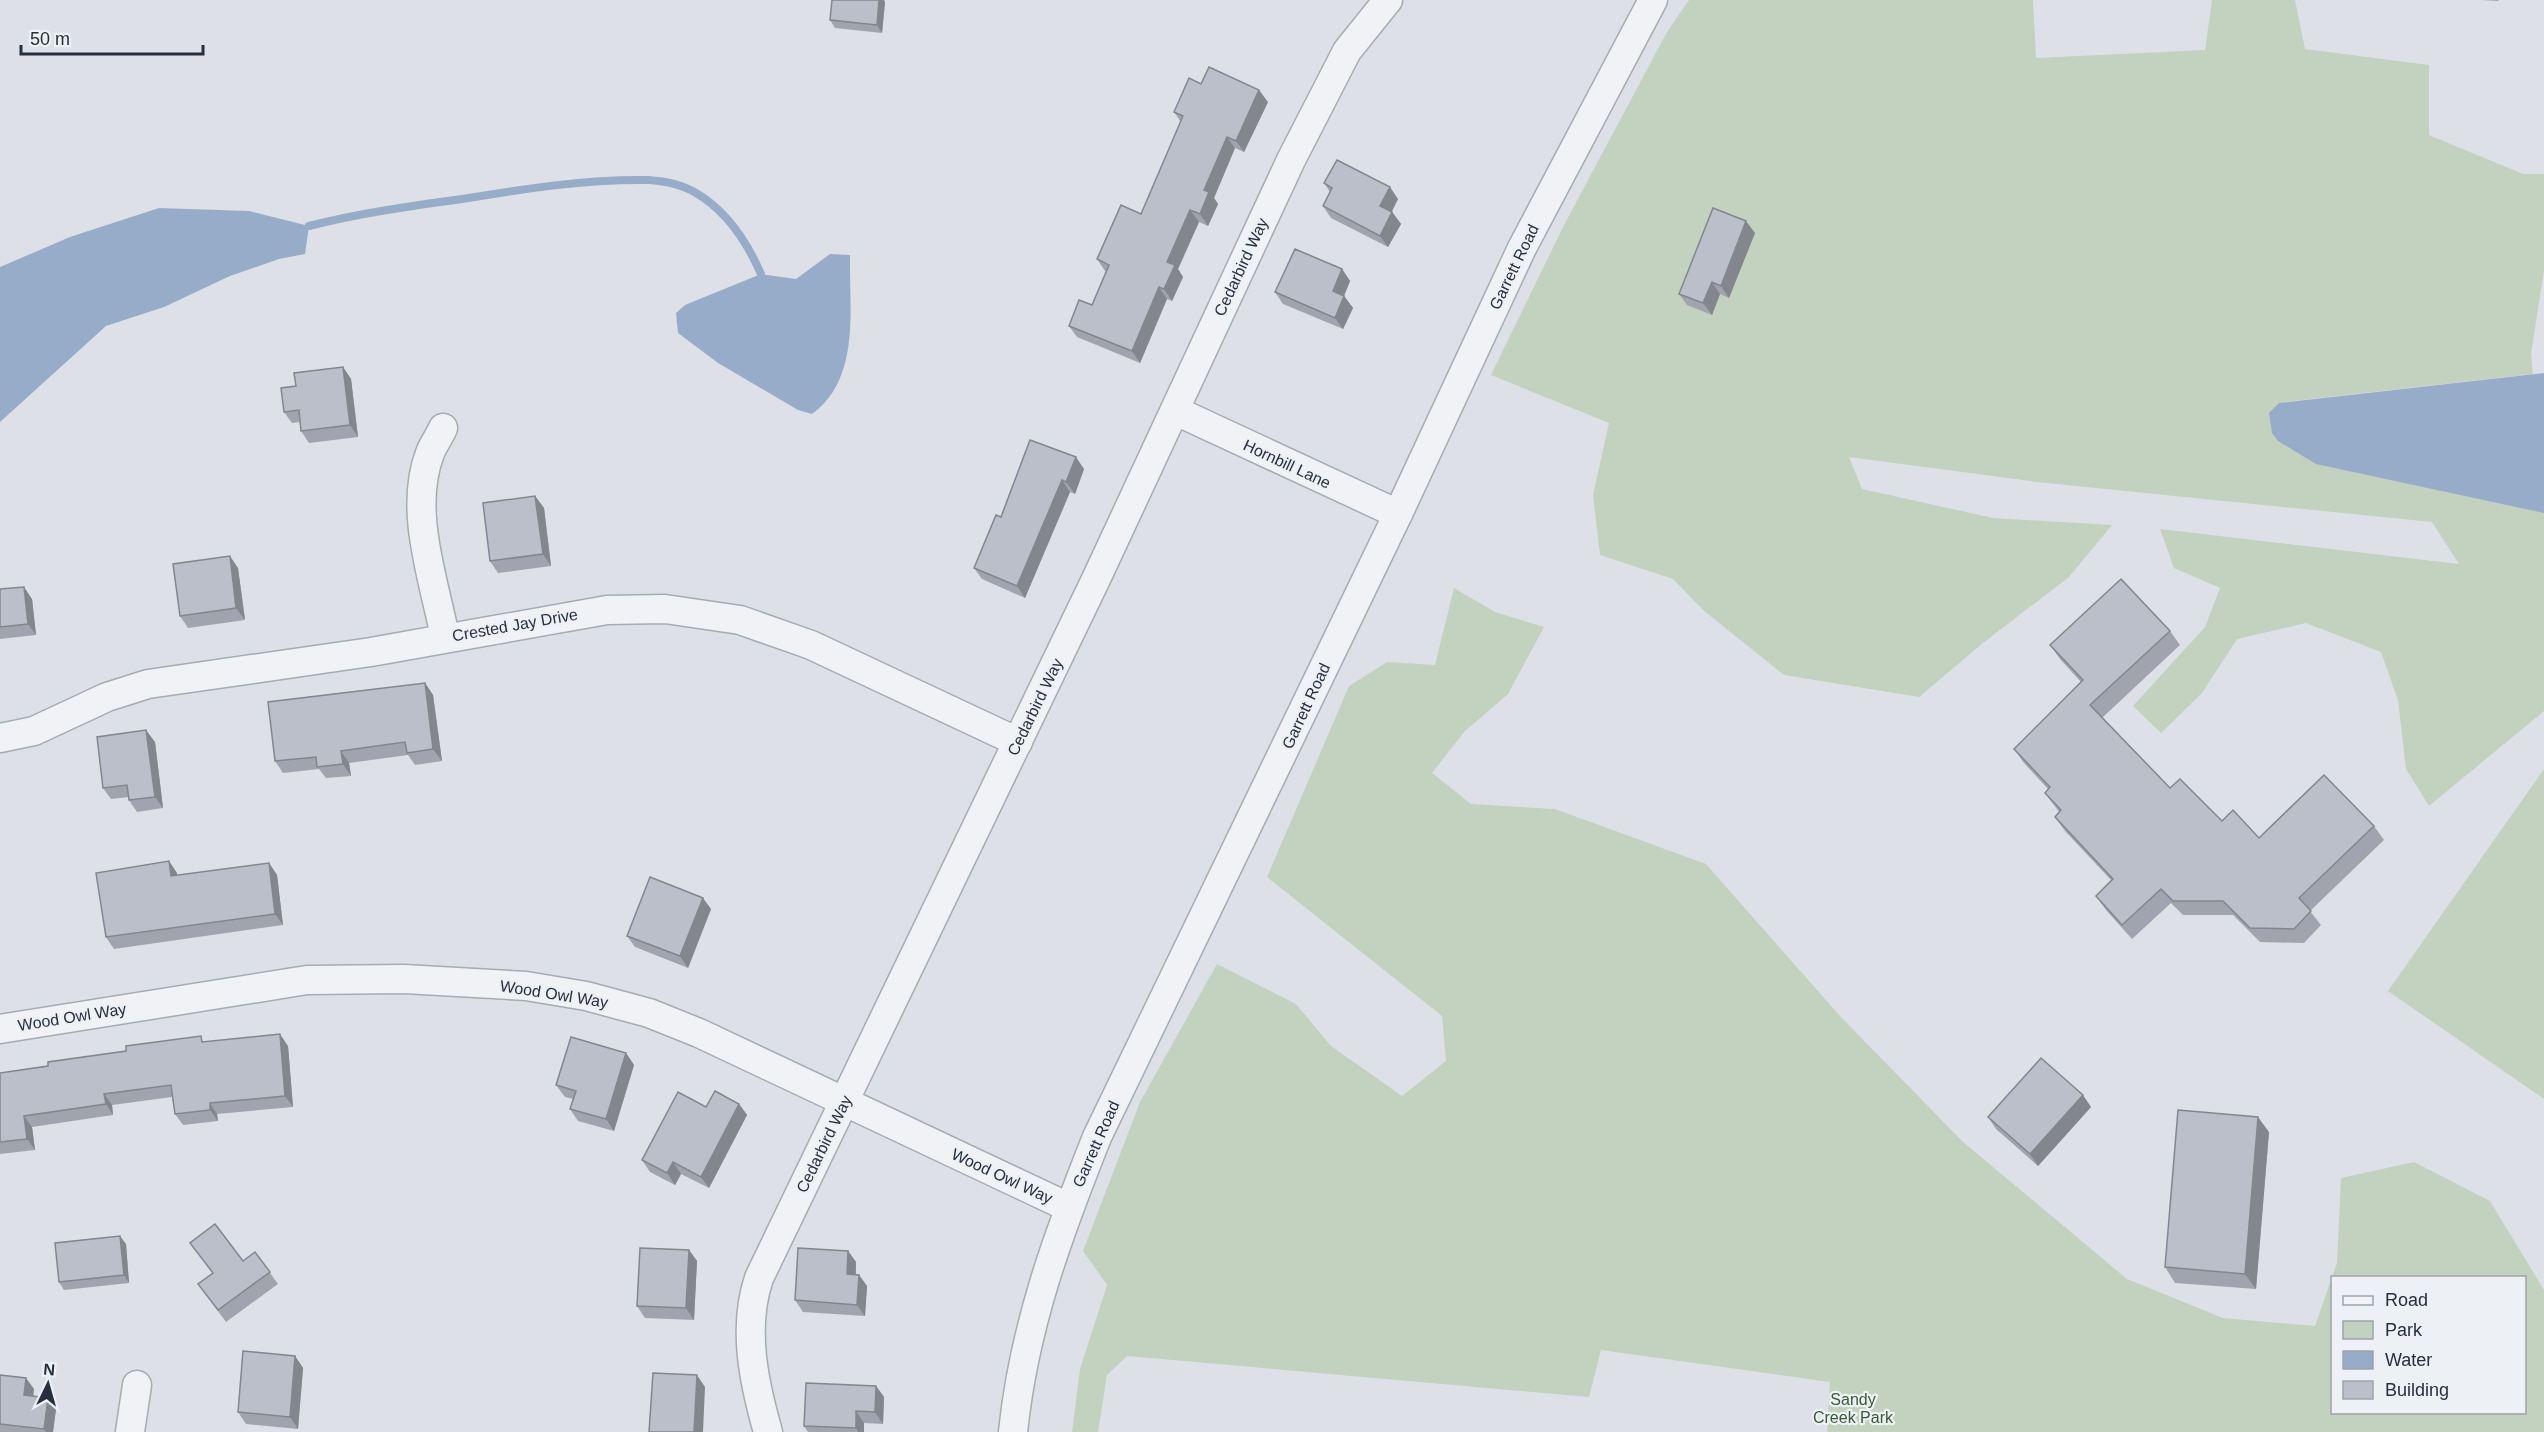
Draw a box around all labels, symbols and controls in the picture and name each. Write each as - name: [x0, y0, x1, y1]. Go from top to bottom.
- scale bar: [21, 18, 202, 56]
- text: 50 m: [30, 29, 70, 49]
- street label: Cedarbird Way: [1211, 215, 1271, 319]
- street label: Garrett Road: [1486, 222, 1542, 312]
- street label: Hornbill Lane: [1241, 436, 1333, 492]
- street label: Crested Jay Drive: [451, 606, 579, 644]
- street label: Cedarbird Way: [1004, 656, 1066, 758]
- street label: Garrett Road: [1279, 660, 1333, 752]
- street label: Wood Owl Way: [499, 977, 609, 1011]
- street label: Wood Owl Way: [17, 1000, 127, 1034]
- street label: Cedarbird Way: [793, 1093, 855, 1195]
- street label: Garrett Road: [1069, 1098, 1123, 1190]
- street label: Wood Owl Way: [949, 1145, 1055, 1207]
- legend: [2331, 1276, 2526, 1414]
- text: Road: [2385, 1290, 2428, 1310]
- text: Park: [2385, 1320, 2423, 1340]
- text: Water: [2385, 1350, 2432, 1370]
- north arrow: [18, 1354, 78, 1414]
- text: N: [43, 1361, 56, 1379]
- text: Building: [2385, 1380, 2449, 1400]
- park label: Sandy Creek Park: [1813, 1391, 1894, 1426]

